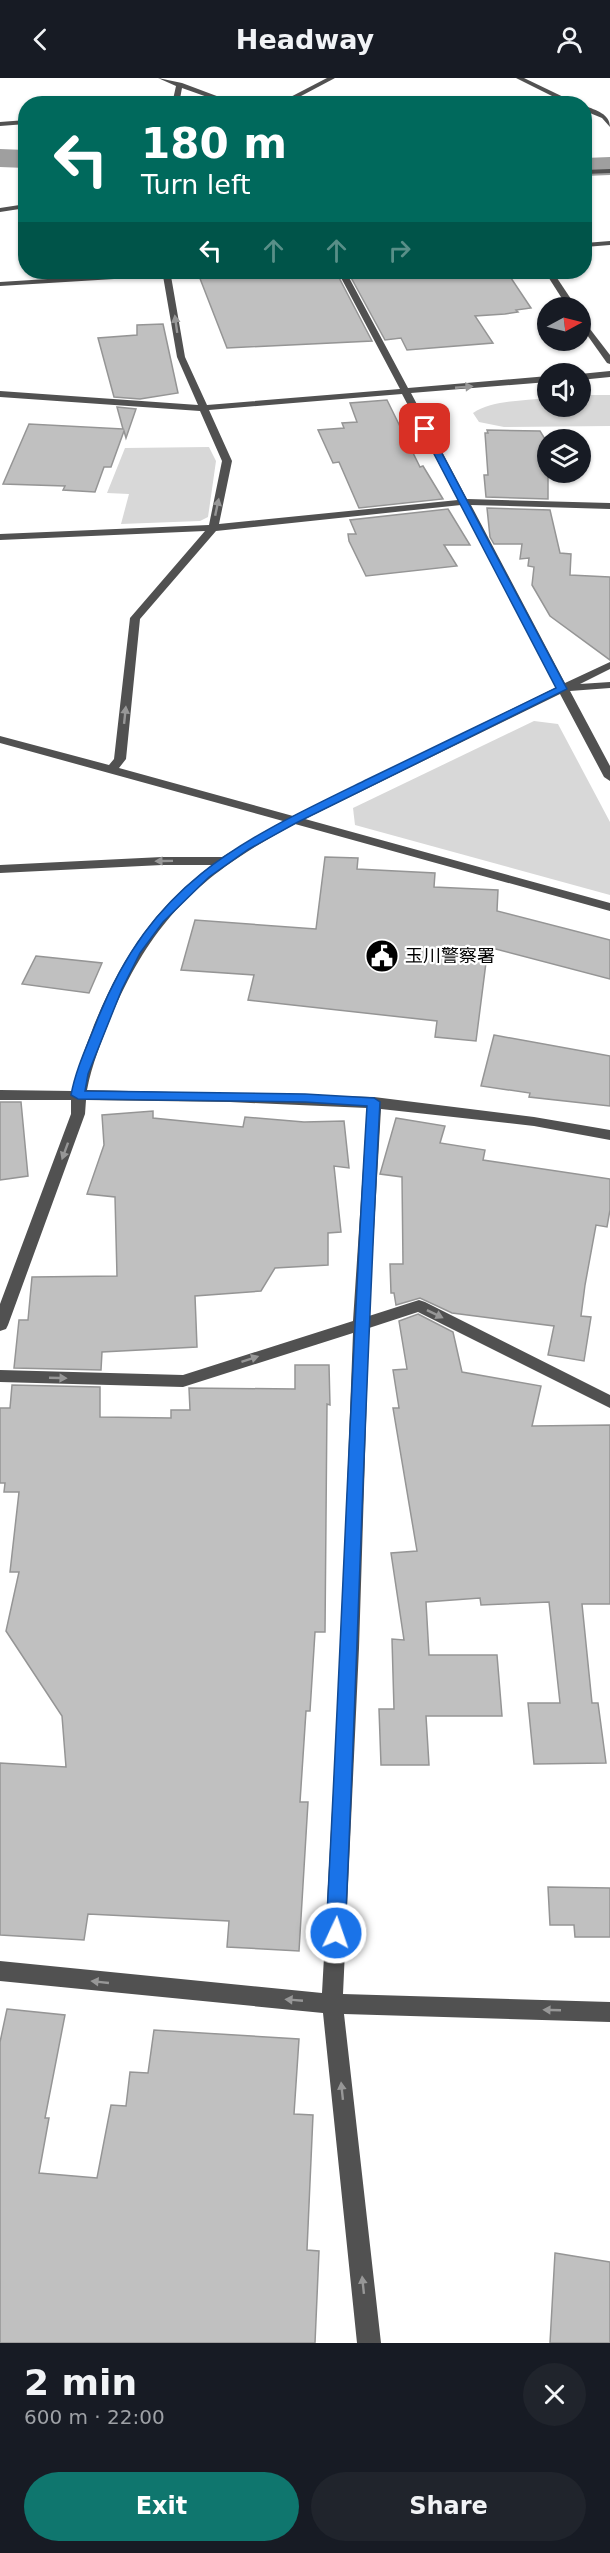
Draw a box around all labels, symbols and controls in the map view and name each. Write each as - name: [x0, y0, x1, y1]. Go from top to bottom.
- icon: back: [24, 23, 57, 56]
- icon: person: [553, 23, 586, 56]
- text: Headway: [236, 24, 374, 55]
- text: 180 m: [141, 119, 287, 168]
- icon: left: [42, 120, 120, 198]
- text: Turn left: [141, 169, 251, 200]
- icon: left: [194, 234, 227, 267]
- icon: ahead: [257, 234, 290, 267]
- icon: ahead: [320, 234, 353, 267]
- icon: right: [383, 234, 416, 267]
- north arrow: [537, 297, 591, 351]
- map controls: [537, 297, 591, 483]
- one-way arrow: [172, 314, 181, 333]
- button: sound: [537, 363, 591, 417]
- one-way arrow: [455, 382, 474, 392]
- pin: [399, 403, 450, 454]
- icon: arrive: [408, 412, 441, 445]
- button: layers: [537, 429, 591, 483]
- one-way arrow: [213, 498, 223, 517]
- one-way arrow: [120, 705, 129, 724]
- one-way arrow: [154, 857, 173, 866]
- public building icon: 玉川警察署: [364, 938, 400, 974]
- place label: 玉川警察署: [405, 945, 495, 966]
- one-way arrow: [59, 1142, 69, 1160]
- one-way arrow: [426, 1310, 443, 1319]
- one-way arrow: [241, 1354, 259, 1364]
- one-way arrow: [49, 1373, 68, 1382]
- position arrow: [304, 1901, 368, 1965]
- one-way arrow: [90, 1977, 109, 1987]
- one-way arrow: [284, 1995, 303, 2005]
- one-way arrow: [542, 2006, 561, 2015]
- one-way arrow: [337, 2081, 347, 2100]
- one-way arrow: [358, 2275, 368, 2294]
- text: 2 min: [24, 2362, 137, 2403]
- button: close: [523, 2363, 586, 2426]
- text: 600 m · 22:00: [24, 2405, 165, 2429]
- button: Exit: [24, 2472, 299, 2541]
- button: Share: [311, 2472, 586, 2541]

